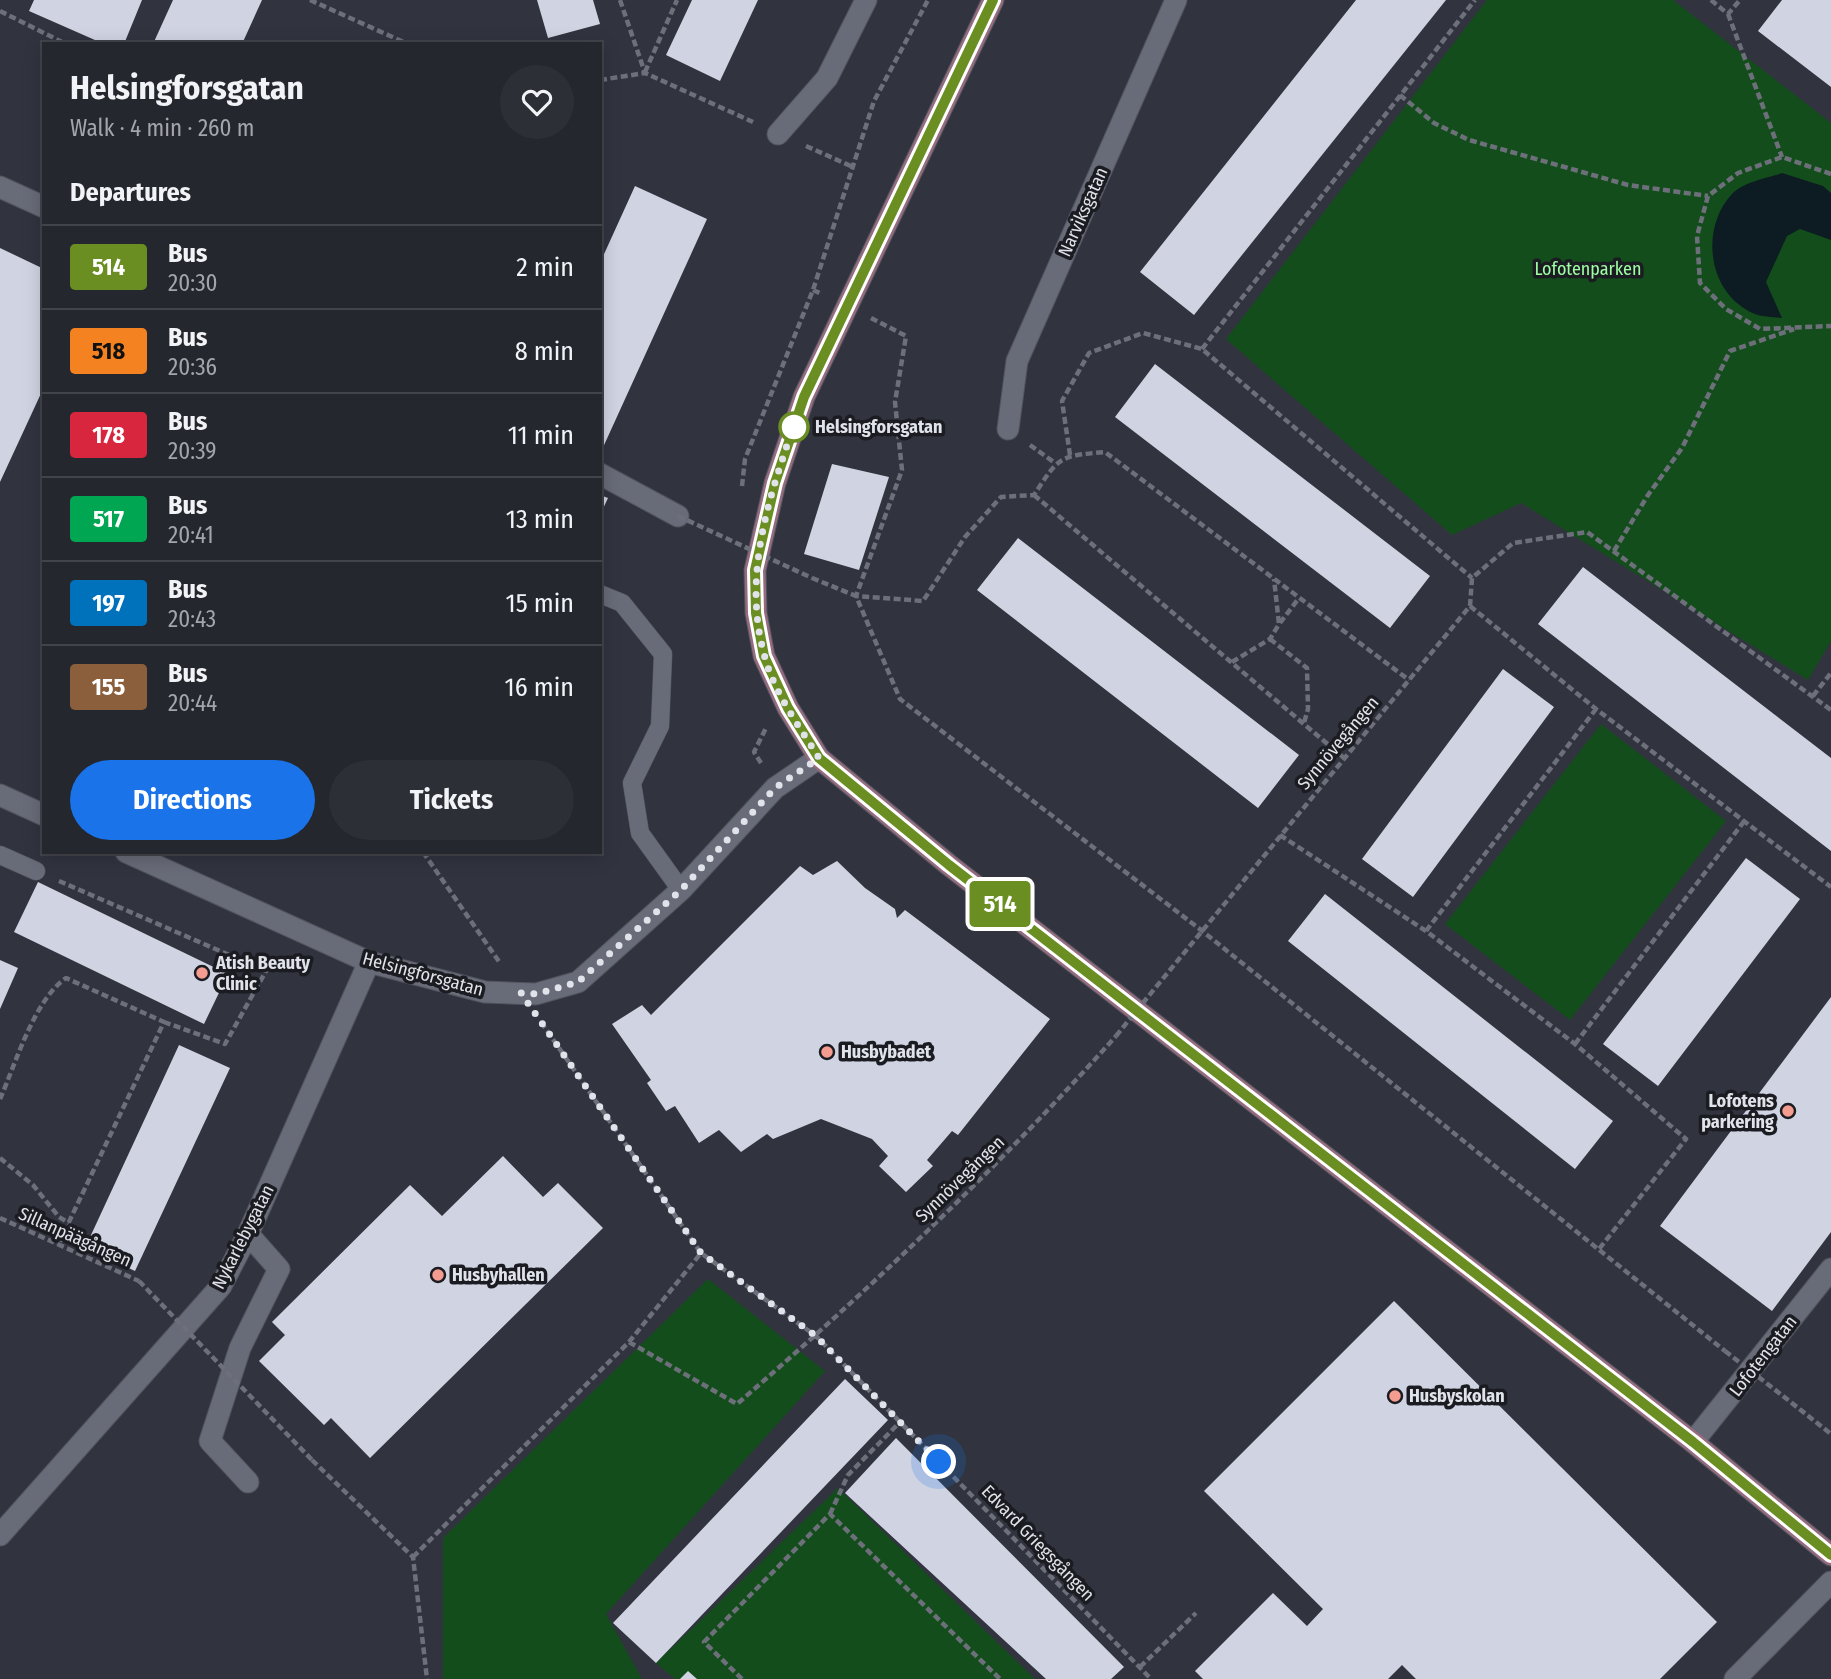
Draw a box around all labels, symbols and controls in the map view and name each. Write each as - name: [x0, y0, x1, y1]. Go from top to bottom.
- button: heart: [500, 65, 574, 139]
- text: Helsingforsgatan: [70, 68, 304, 108]
- text: Walk · 4 min · 260 m: [70, 114, 255, 142]
- street label: Narviksgatan: [1054, 164, 1112, 260]
- text: Departures: [70, 177, 191, 208]
- text: Bus: [168, 238, 207, 269]
- text: 2 min: [516, 252, 574, 283]
- text: 514: [92, 253, 125, 281]
- park label: Lofotenparken: [1535, 258, 1641, 280]
- text: 20:30: [168, 269, 218, 297]
- text: Bus: [168, 322, 207, 353]
- text: 8 min: [515, 336, 574, 367]
- text: 518: [92, 337, 125, 365]
- text: 20:36: [168, 353, 217, 381]
- text: Bus: [168, 406, 207, 437]
- marker: Helsingforsgatan: [779, 412, 809, 442]
- place label: Helsingforsgatan: [815, 416, 942, 438]
- text: 11 min: [508, 420, 574, 451]
- text: 178: [92, 421, 125, 449]
- text: 20:39: [168, 437, 217, 465]
- text: Bus: [168, 490, 207, 521]
- text: 13 min: [506, 504, 574, 535]
- text: 517: [93, 505, 124, 533]
- text: 20:41: [168, 521, 214, 549]
- text: Bus: [168, 574, 207, 605]
- text: 15 min: [506, 588, 574, 619]
- text: 197: [92, 589, 125, 617]
- text: 20:43: [168, 605, 216, 633]
- text: Bus: [168, 658, 207, 689]
- text: 16 min: [505, 672, 574, 703]
- text: 155: [92, 673, 125, 701]
- text: 20:44: [168, 689, 217, 717]
- street label: Synnövegången: [1293, 692, 1383, 794]
- button: Directions: [70, 760, 315, 840]
- button: Tickets: [329, 760, 574, 840]
- line badge: 514: [960, 881, 1040, 927]
- text: 514: [984, 890, 1016, 918]
- street label: Helsingforsgatan: [360, 947, 486, 1001]
- place label: Atish Beauty Clinic: [215, 952, 310, 995]
- marker: Atish Beauty Clinic: [194, 965, 210, 981]
- place label: Husbybadet: [841, 1041, 932, 1063]
- marker: Husbybadet: [819, 1044, 835, 1060]
- place label: Lofotens parkering: [1701, 1090, 1774, 1133]
- marker: Lofotens parkering: [1780, 1103, 1796, 1119]
- street label: Synnövegången: [911, 1131, 1009, 1227]
- street label: Nykarlebygatan: [207, 1181, 279, 1293]
- street label: Sillanpäägången: [15, 1202, 135, 1272]
- place label: Husbyhallen: [452, 1264, 545, 1286]
- marker: Husbyhallen: [430, 1267, 446, 1283]
- street label: Lofotengatan: [1725, 1311, 1801, 1401]
- place label: Husbyskolan: [1409, 1385, 1505, 1407]
- marker: Husbyskolan: [1387, 1388, 1403, 1404]
- your location: [921, 1444, 956, 1479]
- street label: Edvard Griegsgången: [977, 1480, 1099, 1606]

